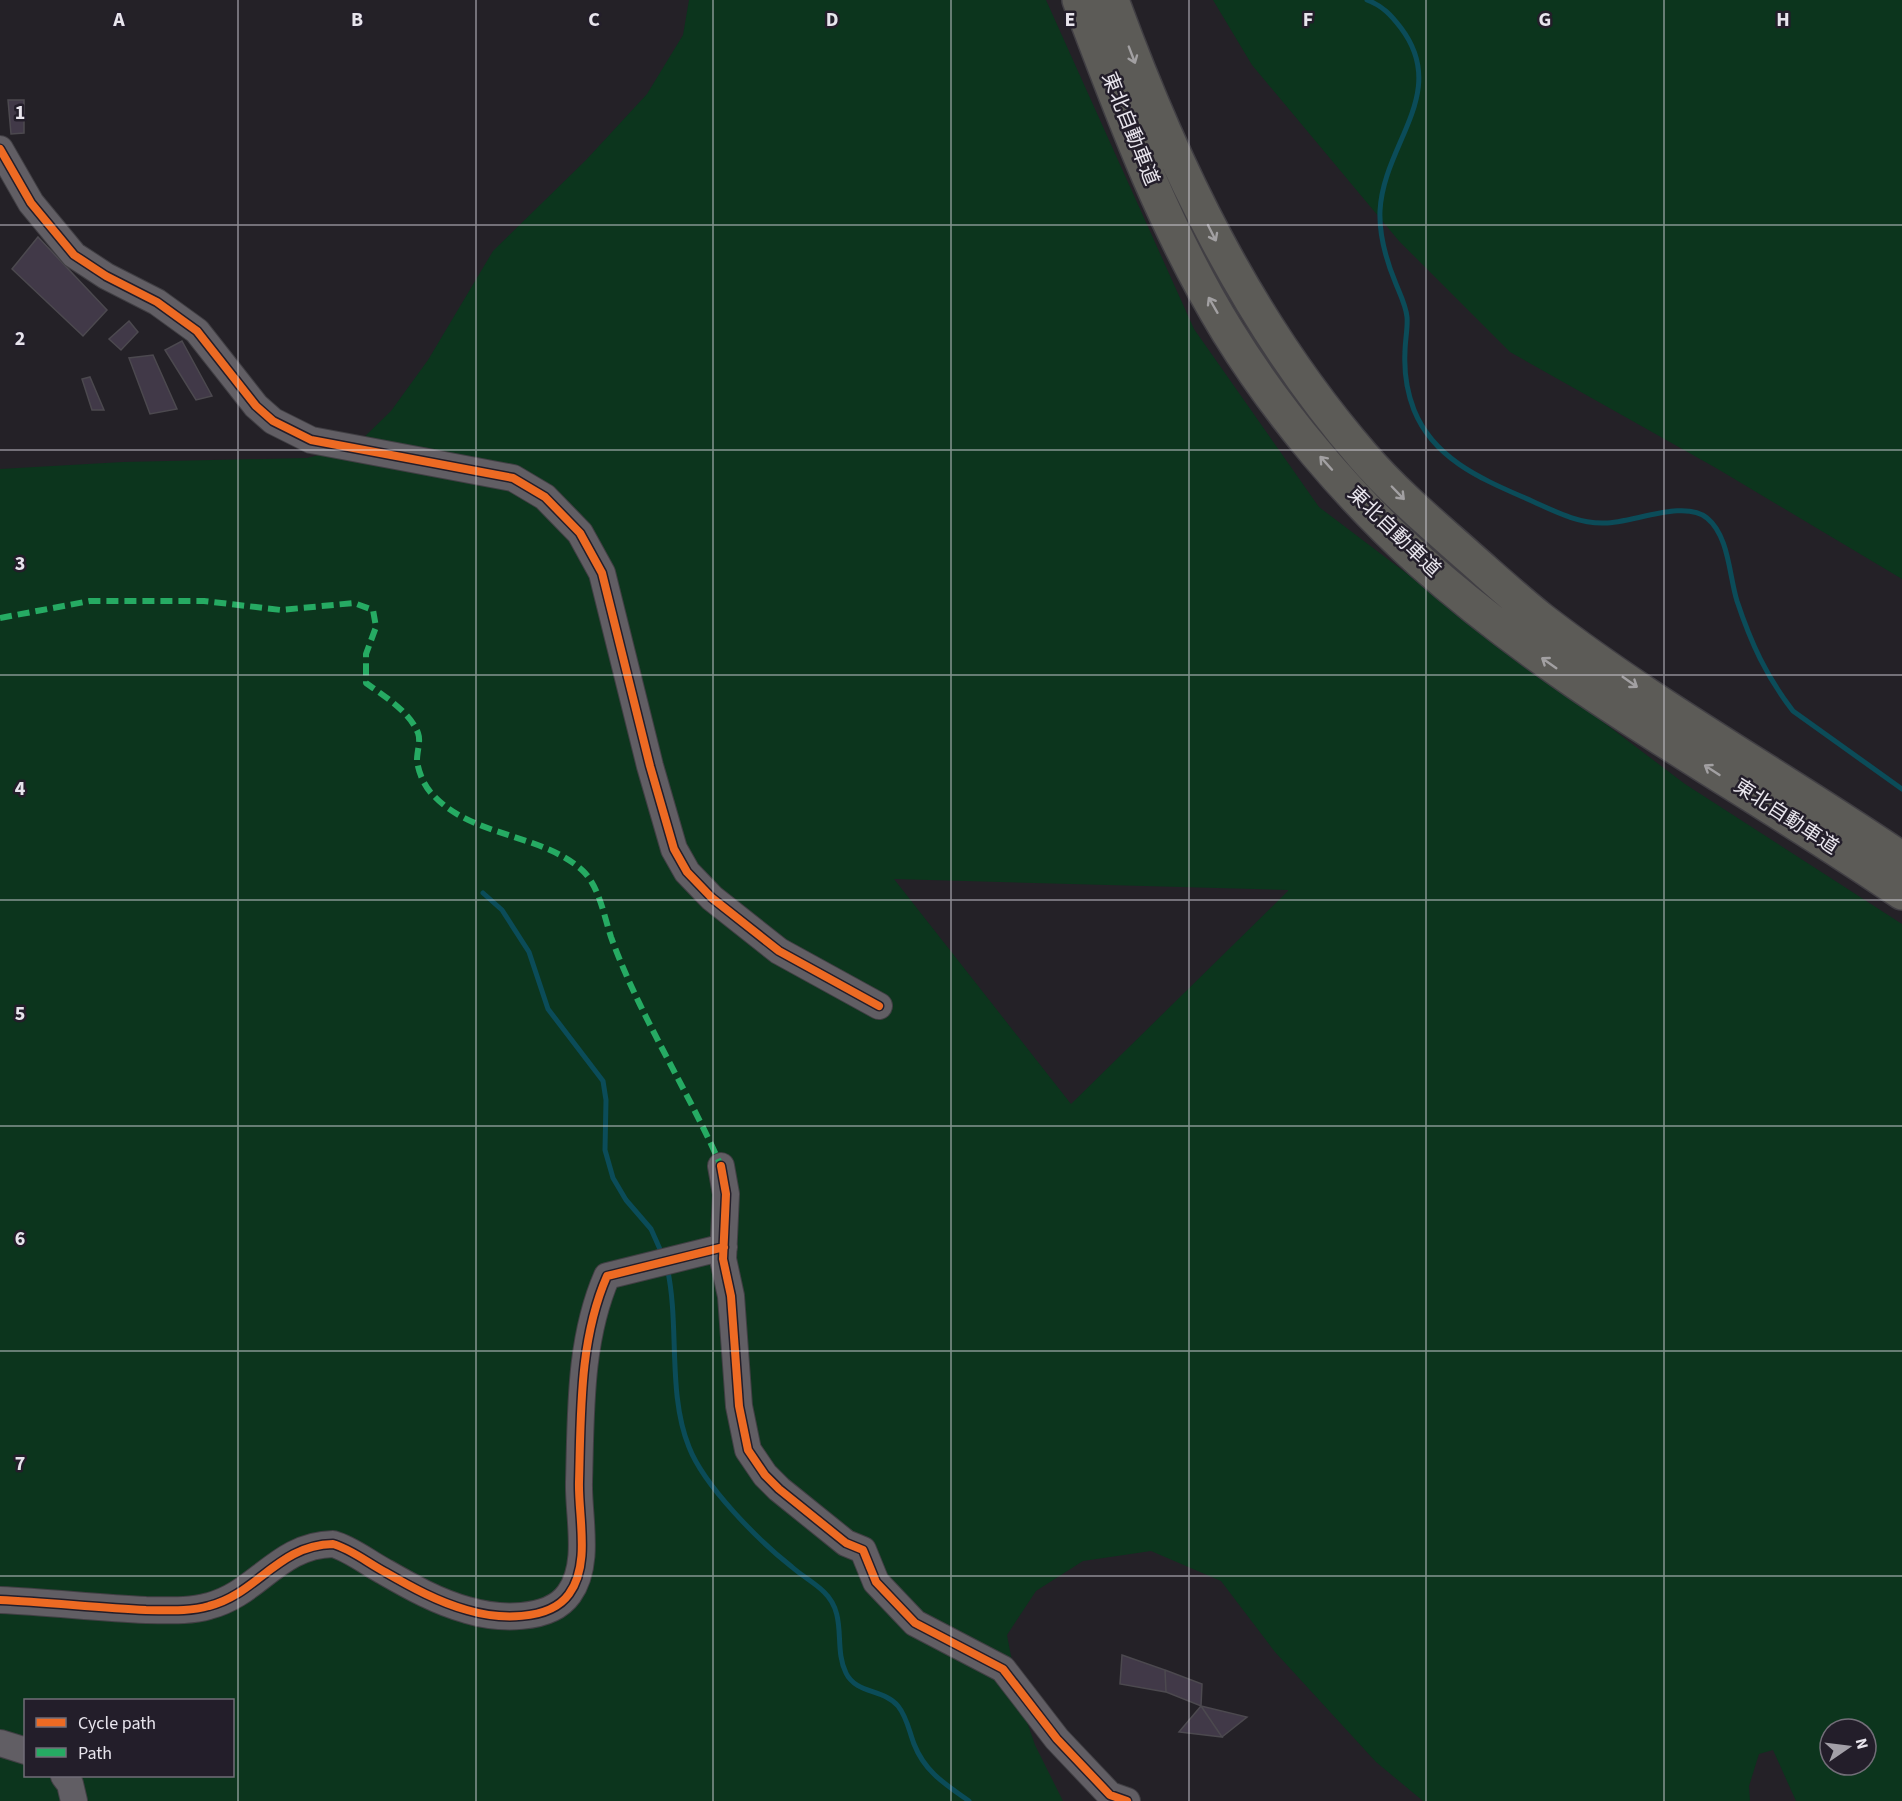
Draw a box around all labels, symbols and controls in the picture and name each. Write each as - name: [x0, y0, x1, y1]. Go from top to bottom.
- text: A: [112, 6, 125, 34]
- text: B: [351, 6, 363, 34]
- text: C: [588, 6, 600, 34]
- text: D: [826, 6, 838, 34]
- text: E: [1065, 6, 1075, 34]
- text: F: [1303, 6, 1313, 34]
- text: G: [1539, 6, 1551, 34]
- text: H: [1776, 6, 1790, 34]
- one-way arrow: [1127, 45, 1138, 64]
- street label: 東北自動車道: [1095, 68, 1165, 190]
- text: 1: [15, 99, 25, 127]
- one-way arrow: [1206, 223, 1218, 241]
- one-way arrow: [1207, 297, 1219, 314]
- text: 2: [15, 325, 25, 353]
- one-way arrow: [1319, 456, 1333, 471]
- street label: 東北自動車道: [1341, 480, 1447, 584]
- one-way arrow: [1391, 485, 1405, 500]
- text: 3: [15, 550, 25, 578]
- one-way arrow: [1542, 657, 1558, 669]
- one-way arrow: [1622, 676, 1638, 688]
- one-way arrow: [1704, 764, 1721, 776]
- street label: 東北自動車道: [1728, 773, 1844, 861]
- text: 4: [15, 775, 26, 803]
- text: 5: [15, 1000, 25, 1028]
- text: 6: [15, 1225, 25, 1253]
- text: 7: [15, 1450, 25, 1478]
- legend: [24, 1699, 234, 1777]
- text: Cycle path: [78, 1711, 156, 1736]
- north arrow: [1818, 1717, 1878, 1777]
- text: N: [1850, 1736, 1874, 1751]
- text: Path: [78, 1741, 112, 1766]

